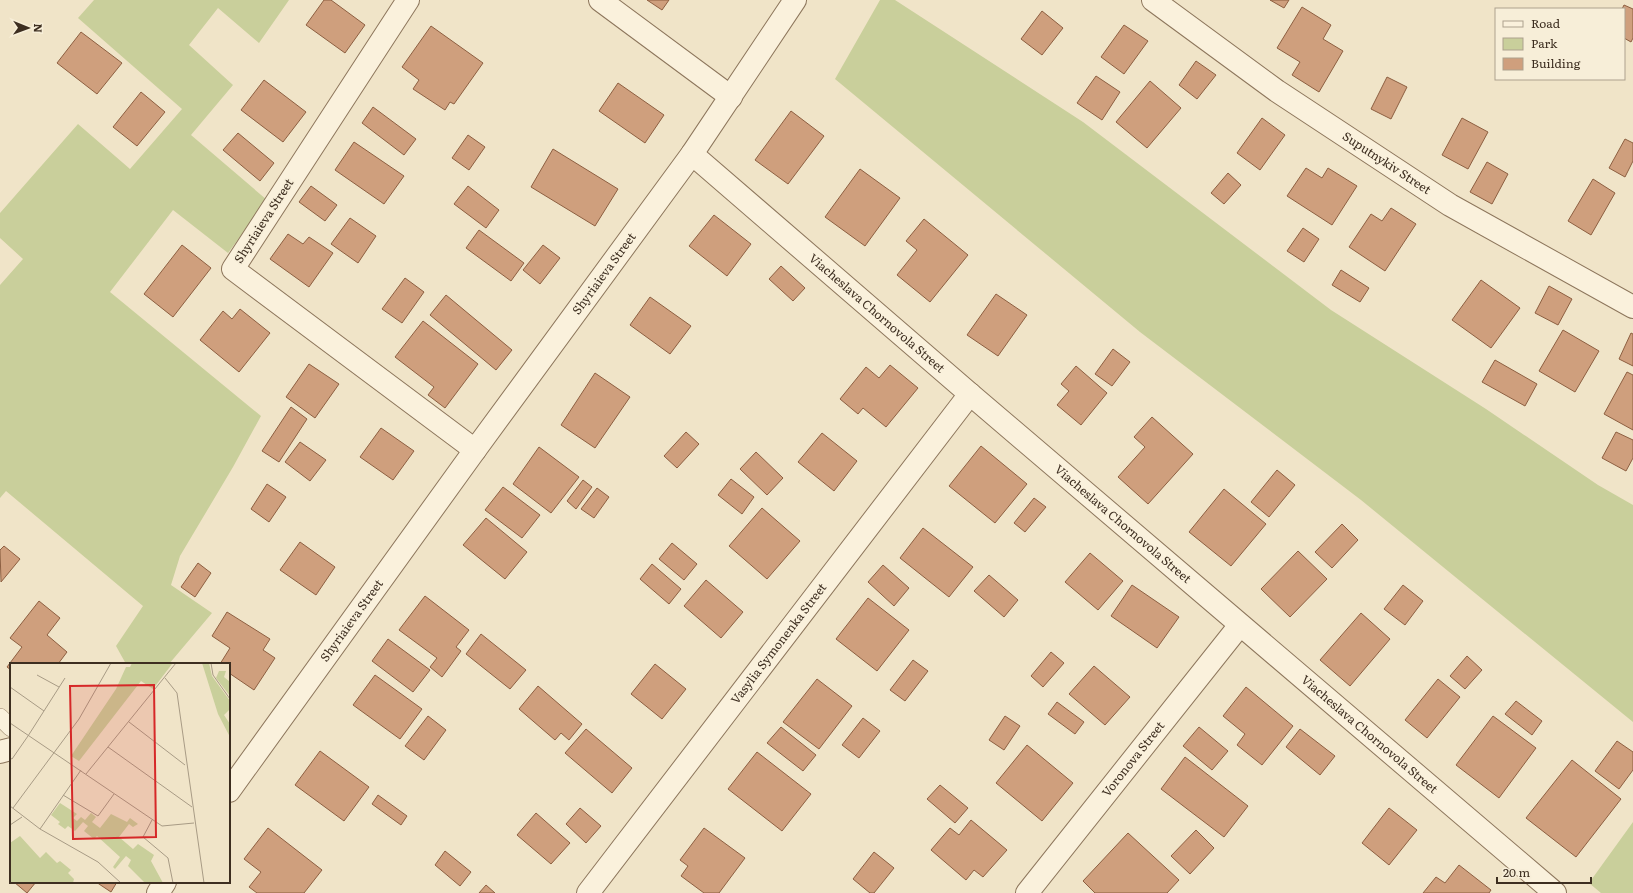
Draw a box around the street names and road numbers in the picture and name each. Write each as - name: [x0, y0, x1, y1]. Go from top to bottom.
- street label: Suputnykiv Street: [1339, 127, 1435, 198]
- street label: Shyriaieva Street: [229, 174, 297, 266]
- street label: Shyriaieva Street: [567, 228, 640, 318]
- street label: Viacheslava Chornovola Street: [805, 249, 949, 377]
- street label: Viacheslava Chornovola Street: [1051, 460, 1196, 587]
- street label: Shyriaieva Street: [315, 575, 387, 665]
- street label: Vasylia Symonenka Street: [726, 579, 830, 707]
- street label: Viacheslava Chornovola Street: [1298, 670, 1442, 797]
- street label: Voronova Street: [1097, 717, 1168, 800]

